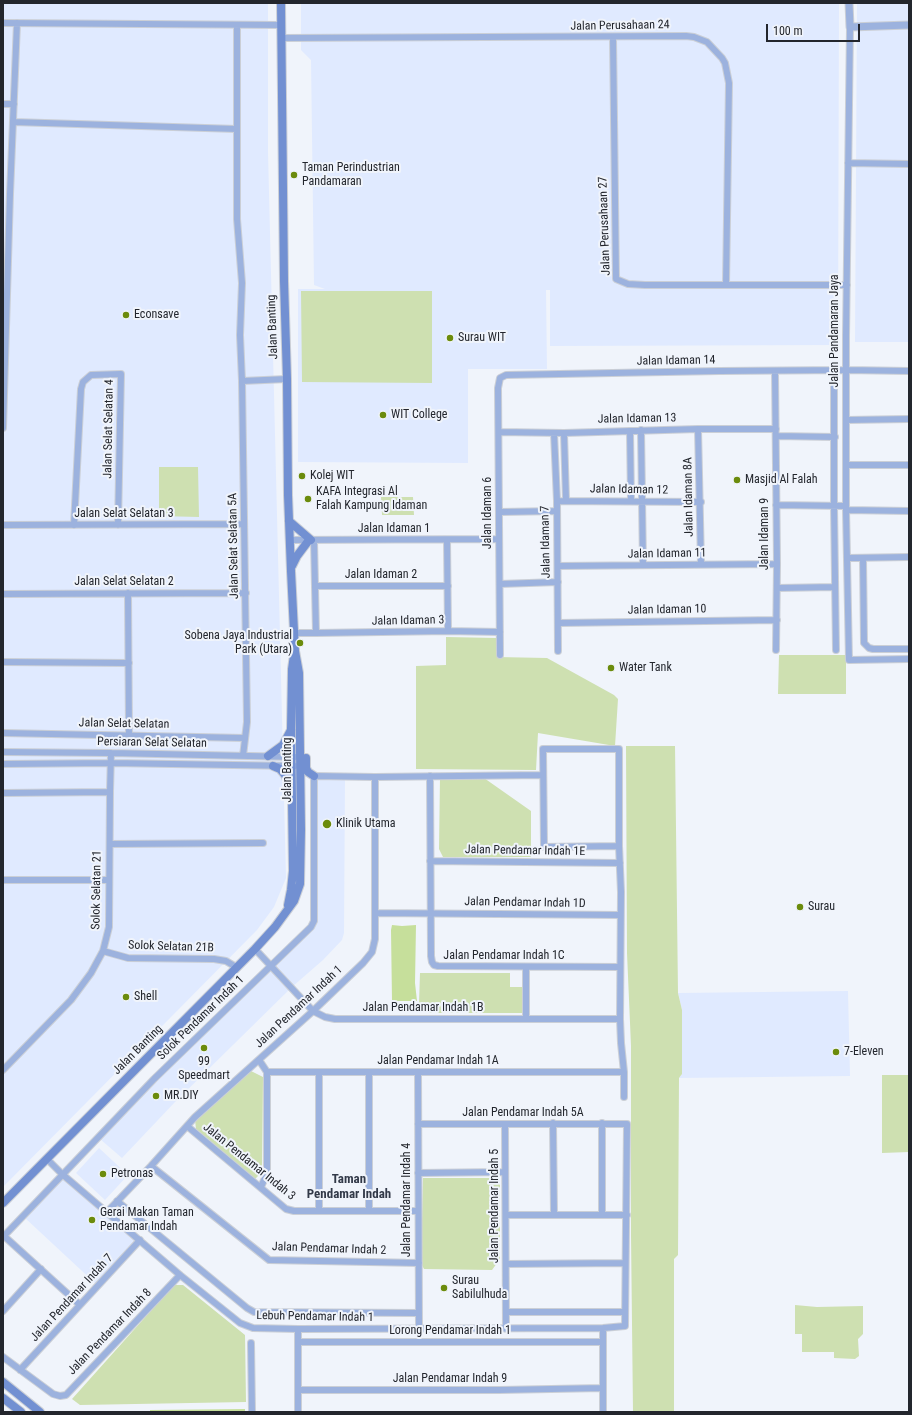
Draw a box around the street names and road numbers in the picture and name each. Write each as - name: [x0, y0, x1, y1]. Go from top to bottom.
- street label: Jalan Perusahaan 24: [570, 18, 670, 34]
- street label: Jalan Perusahaan 27: [596, 176, 614, 276]
- street label: Jalan Pandamaran Jaya: [828, 274, 842, 388]
- street label: Jalan Banting: [265, 294, 281, 360]
- street label: Jalan Idaman 14: [637, 353, 715, 369]
- street label: Jalan Selat Selatan 4: [101, 379, 117, 479]
- street label: Jalan Idaman 13: [598, 411, 676, 427]
- street label: Jalan Idaman 8A: [681, 457, 697, 537]
- street label: Jalan Idaman 6: [481, 477, 495, 549]
- street label: Jalan Idaman 12: [590, 482, 668, 498]
- street label: Jalan Selat Selatan 5A: [226, 493, 242, 599]
- street label: Jalan Idaman 9: [758, 498, 772, 570]
- street label: Jalan Idaman 7: [538, 506, 554, 578]
- street label: Jalan Selat Selatan 3: [74, 507, 174, 521]
- street label: Jalan Idaman 1: [358, 522, 430, 536]
- street label: Jalan Idaman 11: [628, 546, 706, 562]
- street label: Jalan Idaman 2: [345, 568, 417, 582]
- street label: Jalan Selat Selatan 2: [74, 575, 174, 589]
- street label: Jalan Idaman 10: [628, 602, 706, 618]
- street label: Jalan Idaman 3: [372, 613, 444, 629]
- street label: Jalan Selat Selatan: [79, 716, 169, 732]
- street label: Persiaran Selat Selatan: [97, 735, 207, 751]
- street label: Jalan Banting: [281, 738, 295, 802]
- street label: Jalan Pendamar Indah 1E: [465, 843, 585, 859]
- street label: Solok Selatan 21: [89, 850, 105, 930]
- street label: Jalan Pendamar Indah 1D: [464, 895, 586, 911]
- street label: Solok Selatan 21B: [128, 938, 214, 956]
- street label: Jalan Pendamar Indah 1C: [443, 949, 565, 963]
- street label: Jalan Pendamar Indah 1: [252, 963, 346, 1051]
- street label: Solok Pendamar Indah 1: [155, 973, 247, 1063]
- street label: Jalan Pendamar Indah 1B: [362, 1001, 484, 1015]
- street label: Jalan Banting: [110, 1022, 166, 1078]
- street label: Jalan Pendamar Indah 1A: [377, 1054, 499, 1068]
- street label: Jalan Pendamar Indah 5A: [462, 1106, 584, 1120]
- street label: Jalan Pendamar Indah 3: [200, 1120, 298, 1204]
- street label: Jalan Pendamar Indah 4: [400, 1143, 414, 1257]
- street label: Jalan Pendamar Indah 5: [488, 1149, 502, 1263]
- street label: Jalan Pendamar Indah 2: [272, 1240, 386, 1258]
- street label: Jalan Pendamar Indah 7: [28, 1251, 116, 1345]
- street label: Jalan Pendamar Indah 8: [65, 1286, 155, 1378]
- street label: Lebuh Pendamar Indah 1: [256, 1309, 374, 1325]
- street label: Lorong Pendamar Indah 1: [389, 1324, 511, 1338]
- street label: Jalan Pendamar Indah 9: [393, 1372, 507, 1386]

